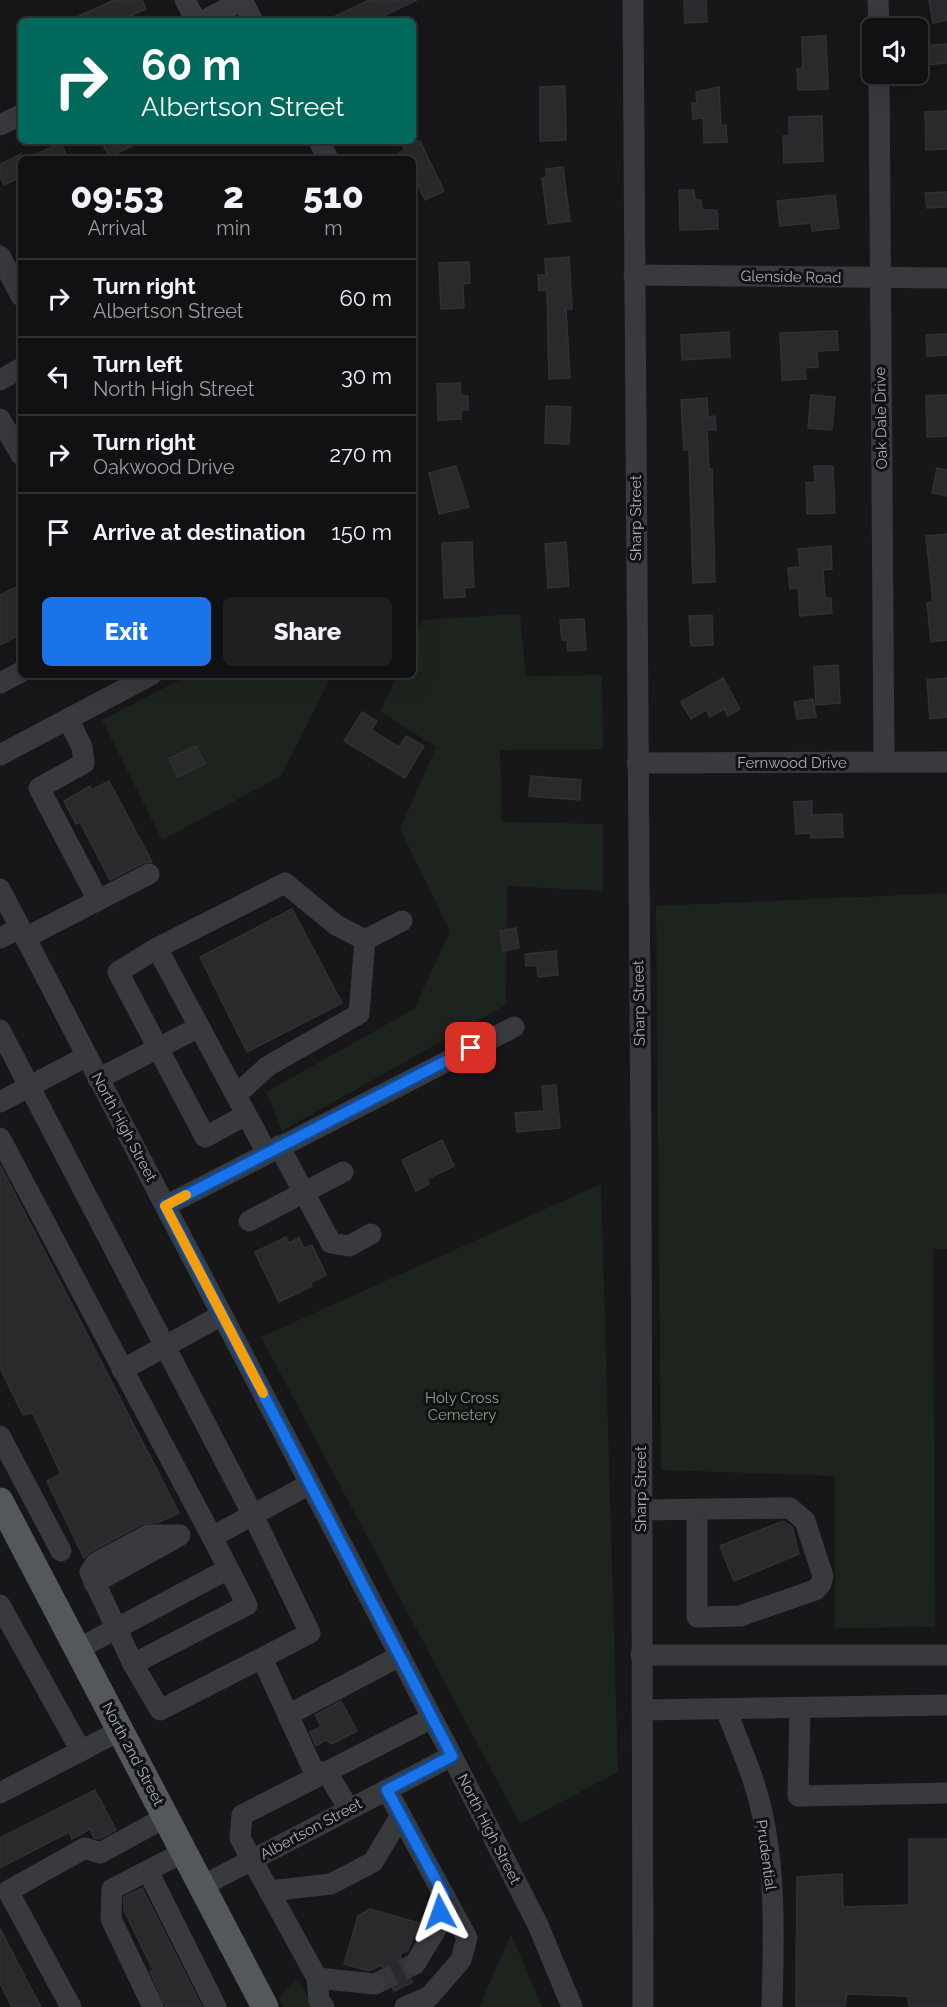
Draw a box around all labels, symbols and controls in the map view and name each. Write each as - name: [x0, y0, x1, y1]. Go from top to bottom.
- map controls: [862, 18, 928, 84]
- button: sound: [862, 18, 928, 84]
- text: 60 m: [141, 41, 241, 90]
- icon: right: [42, 42, 120, 120]
- text: Albertson Street: [141, 91, 344, 122]
- text: 09:53: [70, 174, 164, 216]
- text: 2: [223, 174, 244, 216]
- text: 510: [303, 174, 364, 216]
- text: Arrival: [88, 216, 146, 240]
- text: min: [216, 216, 251, 240]
- text: m: [324, 216, 343, 240]
- street label: Glenside Road: [740, 267, 842, 287]
- text: Turn right: [93, 273, 196, 299]
- icon: right: [42, 282, 75, 315]
- text: 60 m: [339, 285, 392, 311]
- text: Albertson Street: [93, 299, 244, 323]
- text: Turn left: [93, 351, 183, 377]
- icon: left: [42, 360, 75, 393]
- text: 30 m: [341, 363, 392, 389]
- street label: Oak Dale Drive: [871, 366, 891, 469]
- text: North High Street: [93, 377, 254, 401]
- text: Turn right: [93, 429, 196, 455]
- icon: right: [42, 438, 75, 471]
- text: 270 m: [330, 441, 392, 467]
- text: Oakwood Drive: [93, 455, 234, 479]
- street label: Sharp Street: [627, 475, 645, 561]
- icon: arrive: [42, 516, 75, 549]
- text: Arrive at destination: [93, 519, 306, 545]
- text: 150 m: [331, 519, 392, 545]
- button: Exit: [42, 597, 211, 666]
- button: Share: [223, 597, 392, 666]
- street label: Fernwood Drive: [737, 754, 847, 772]
- street label: Sharp Street: [629, 960, 649, 1046]
- pin: [445, 1022, 496, 1073]
- icon: arrive: [454, 1031, 487, 1064]
- street label: North High Street: [88, 1069, 160, 1185]
- park label: Holy Cross Cemetery: [425, 1389, 499, 1424]
- street label: Sharp Street: [632, 1446, 650, 1532]
- street label: North 2nd Street: [98, 1699, 168, 1809]
- street label: North High Street: [454, 1771, 524, 1887]
- street label: Albertson Street: [257, 1795, 365, 1863]
- street label: Prudential: [752, 1819, 780, 1892]
- position arrow: [408, 1880, 472, 1944]

